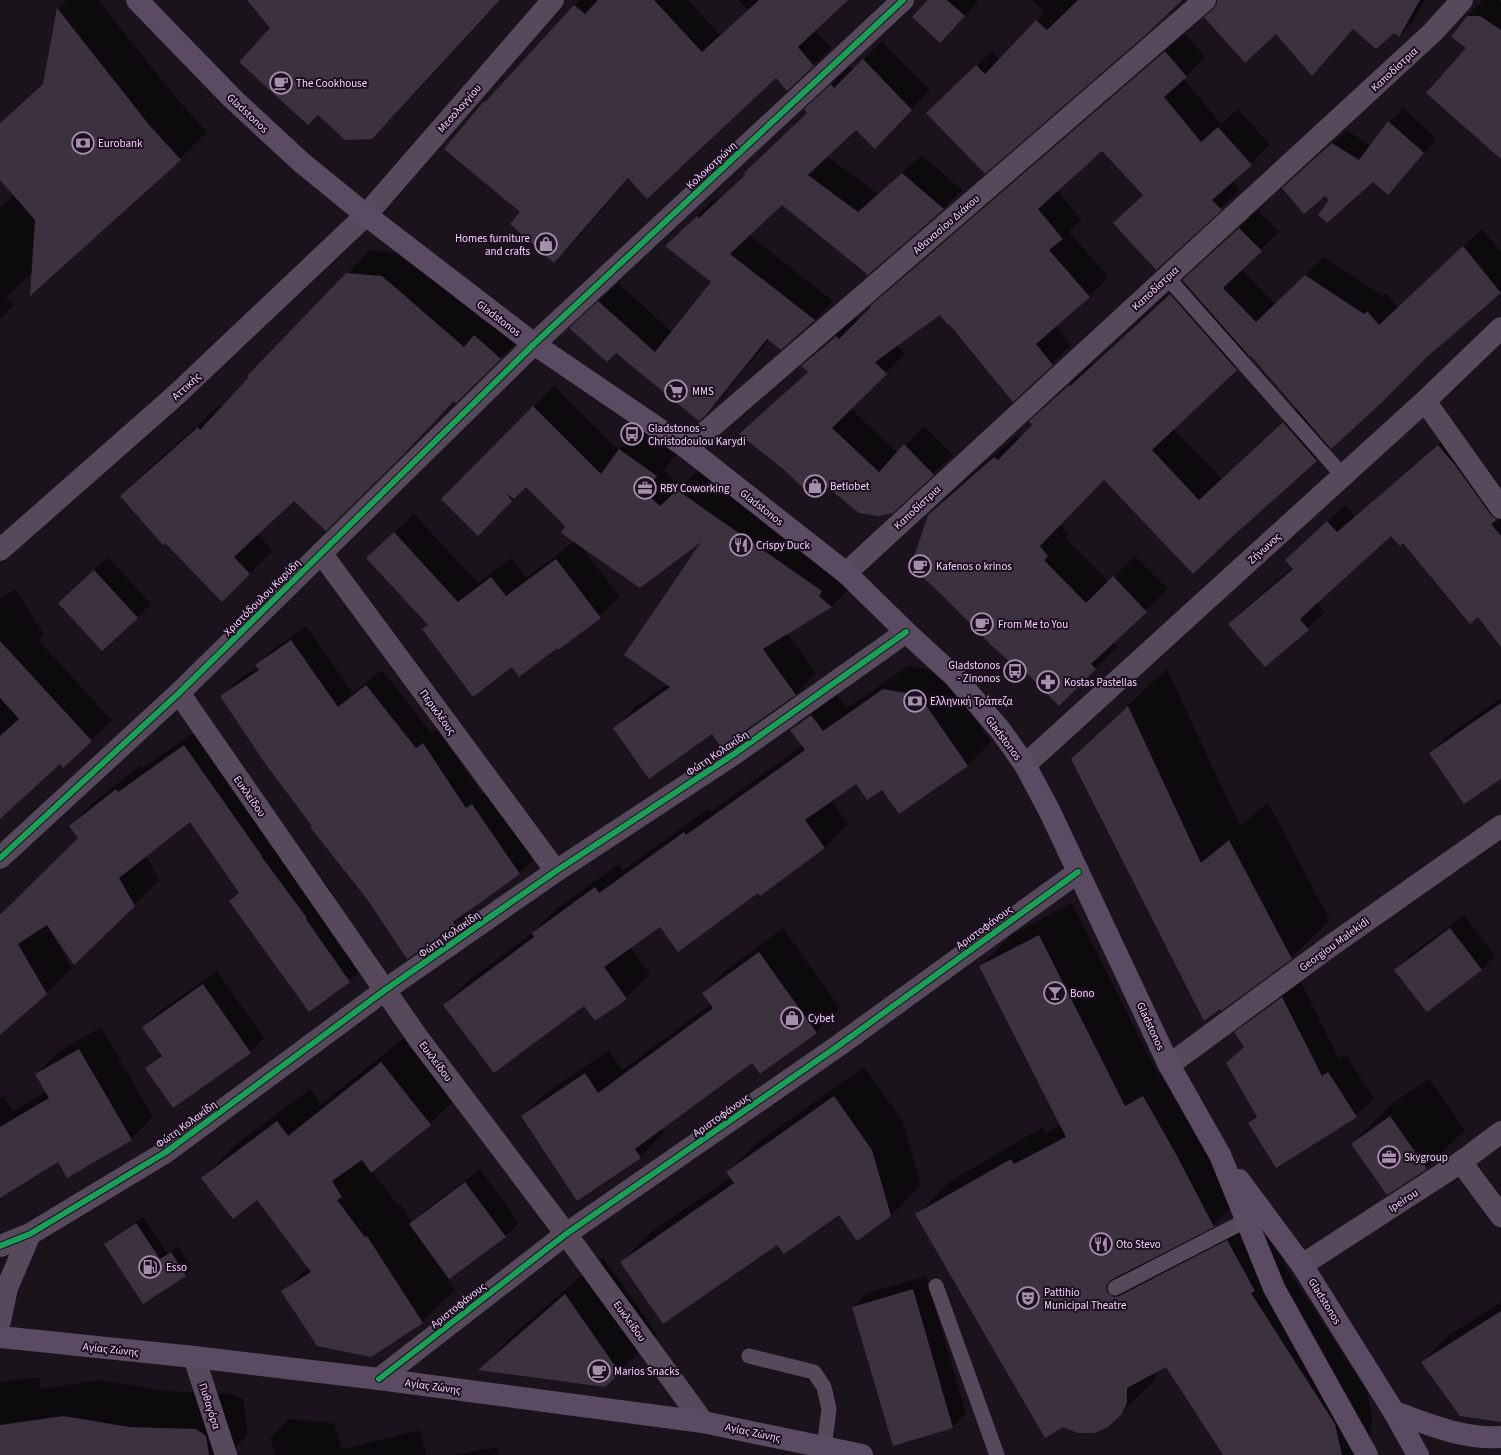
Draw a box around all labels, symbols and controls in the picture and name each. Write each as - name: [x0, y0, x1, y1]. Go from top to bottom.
- street label: Καποδίστρια: [1368, 44, 1421, 95]
- cafe icon: The Cookhouse: [268, 70, 294, 96]
- place label: The Cookhouse: [296, 76, 368, 91]
- street label: Μεσολογγίου: [434, 81, 485, 136]
- street label: Gladstonos: [224, 90, 272, 137]
- bank icon: Eurobank: [70, 130, 96, 156]
- place label: Eurobank: [98, 136, 143, 151]
- street label: Κολοκοτρώνη: [683, 138, 740, 193]
- street label: Αθανασίου Διάκου: [910, 191, 983, 258]
- place label: Homes furniture and crafts: [455, 231, 531, 259]
- shop icon: Homes furniture and crafts: [533, 231, 559, 257]
- street label: Καποδίστρια: [1129, 263, 1182, 314]
- street label: Gladstonos: [474, 297, 524, 340]
- street label: Αττικής: [169, 369, 204, 404]
- supermarket icon: MMS: [663, 378, 689, 404]
- place label: MMS: [692, 384, 714, 399]
- bus stop icon: Gladstonos - Christodoulou Karydi: [619, 421, 645, 447]
- place label: Gladstonos - Christodoulou Karydi: [648, 421, 746, 449]
- shop icon: Betlobet: [802, 473, 828, 499]
- office icon: RBY Coworking: [632, 475, 658, 501]
- place label: Betlobet: [830, 479, 870, 494]
- place label: RBY Coworking: [660, 481, 730, 496]
- street label: Καποδίστρια: [891, 482, 944, 533]
- street label: Gladstonos: [737, 486, 787, 529]
- street label: Ζήνωνος: [1244, 529, 1285, 567]
- restaurant icon: Crispy Duck: [728, 532, 754, 558]
- place label: Crispy Duck: [756, 538, 811, 553]
- cafe icon: Kafenos o krinos: [907, 553, 933, 579]
- street label: Χριστόδουλου Καρύδη: [221, 555, 304, 639]
- place label: Kafenos o krinos: [936, 559, 1012, 574]
- cafe icon: From Me to You: [969, 611, 995, 637]
- place label: From Me to You: [998, 617, 1068, 632]
- place label: Gladstonos - Zinonos: [948, 658, 1000, 686]
- bus stop icon: Gladstonos - Zinonos: [1002, 658, 1028, 684]
- pharmacy icon: Kostas Pastellas: [1035, 669, 1061, 695]
- place label: Kostas Pastellas: [1064, 675, 1137, 690]
- street label: Περικλέους: [416, 687, 459, 738]
- bank icon: Ελληνική Τράπεζα: [902, 688, 928, 714]
- place label: Ελληνική Τράπεζα: [930, 694, 1013, 709]
- street label: Gladstonos: [982, 713, 1025, 764]
- street label: Φώτη Κολακίδη: [683, 727, 751, 780]
- street label: Ευκλείδου: [230, 773, 269, 820]
- street label: Αριστοφάνους: [953, 902, 1016, 953]
- street label: Φώτη Κολακίδη: [415, 908, 483, 961]
- street label: Georgiou Malekidi: [1296, 914, 1372, 975]
- bar icon: Bono: [1042, 980, 1068, 1006]
- place label: Bono: [1070, 986, 1094, 1001]
- street label: Gladstonos: [1133, 1000, 1168, 1053]
- shop icon: Cybet: [779, 1005, 805, 1031]
- place label: Cybet: [808, 1011, 835, 1026]
- street label: Ευκλείδου: [415, 1038, 456, 1085]
- street label: Αριστοφάνους: [690, 1090, 753, 1141]
- street label: Φώτη Κολακίδη: [153, 1097, 220, 1152]
- office icon: Skygroup: [1376, 1144, 1402, 1170]
- place label: Skygroup: [1404, 1150, 1448, 1165]
- street label: Ipeirou: [1385, 1185, 1421, 1216]
- restaurant icon: Oto Stevo: [1088, 1231, 1114, 1257]
- place label: Oto Stevo: [1116, 1237, 1161, 1252]
- fuel station icon: Esso: [137, 1254, 163, 1280]
- place label: Esso: [166, 1260, 187, 1275]
- street label: Gladstonos: [1305, 1275, 1345, 1327]
- street label: Αριστοφάνους: [427, 1279, 489, 1332]
- theatre icon: Pattihio Municipal Theatre: [1015, 1285, 1041, 1311]
- place label: Pattihio Municipal Theatre: [1044, 1285, 1127, 1313]
- street label: Ευκλείδου: [610, 1298, 649, 1345]
- street label: Αγίας Ζώνης: [82, 1339, 140, 1360]
- cafe icon: Marios Snacks: [586, 1358, 612, 1384]
- place label: Marios Snacks: [614, 1364, 680, 1379]
- street label: Αγίας Ζώνης: [404, 1375, 462, 1398]
- street label: Πυθαγόρα: [195, 1381, 224, 1431]
- street label: Αγίας Ζώνης: [724, 1419, 782, 1446]

